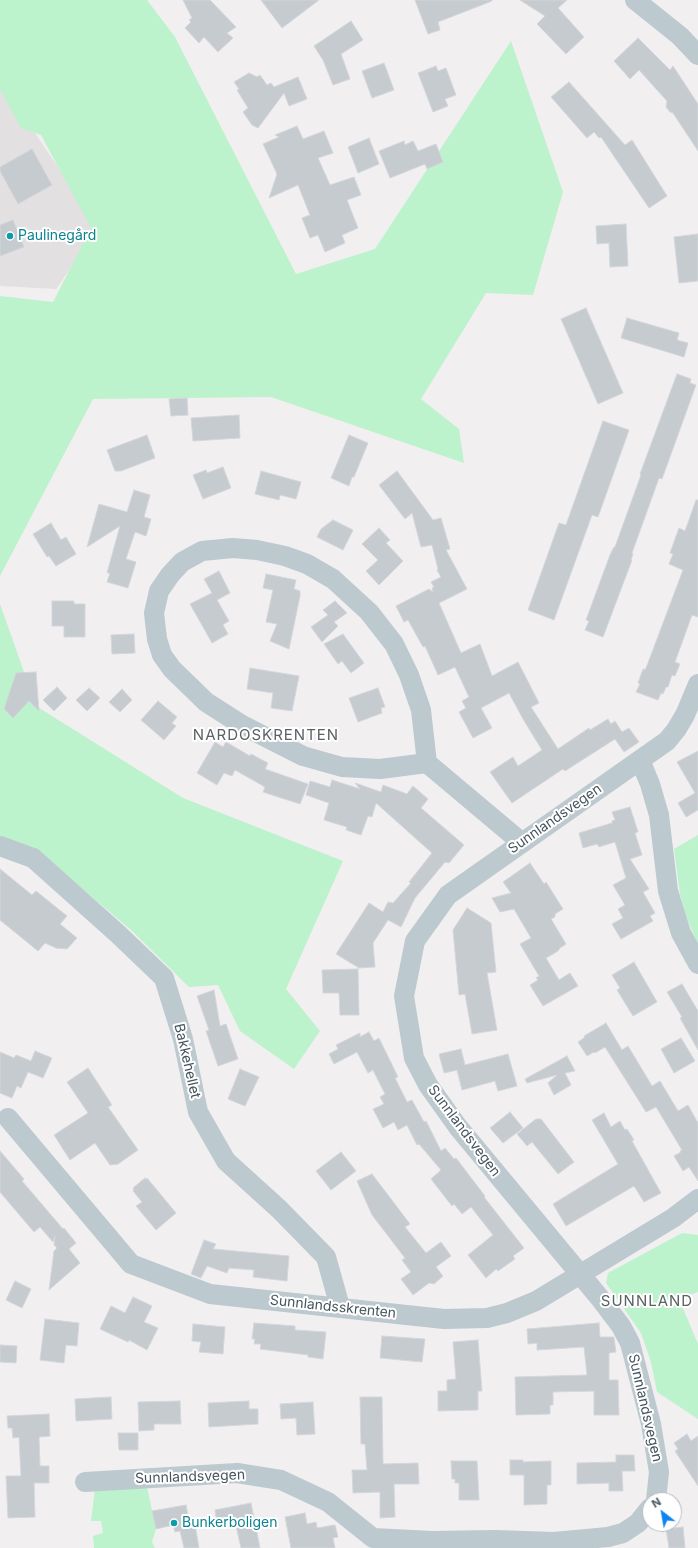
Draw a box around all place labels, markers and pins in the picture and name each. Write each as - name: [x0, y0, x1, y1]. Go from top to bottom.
- place label: Paulinegård: [18, 228, 96, 244]
- marker: Paulinegård: [5, 231, 15, 241]
- place label: Bunkerboligen: [182, 1515, 277, 1531]
- marker: Bunkerboligen: [169, 1518, 179, 1528]

